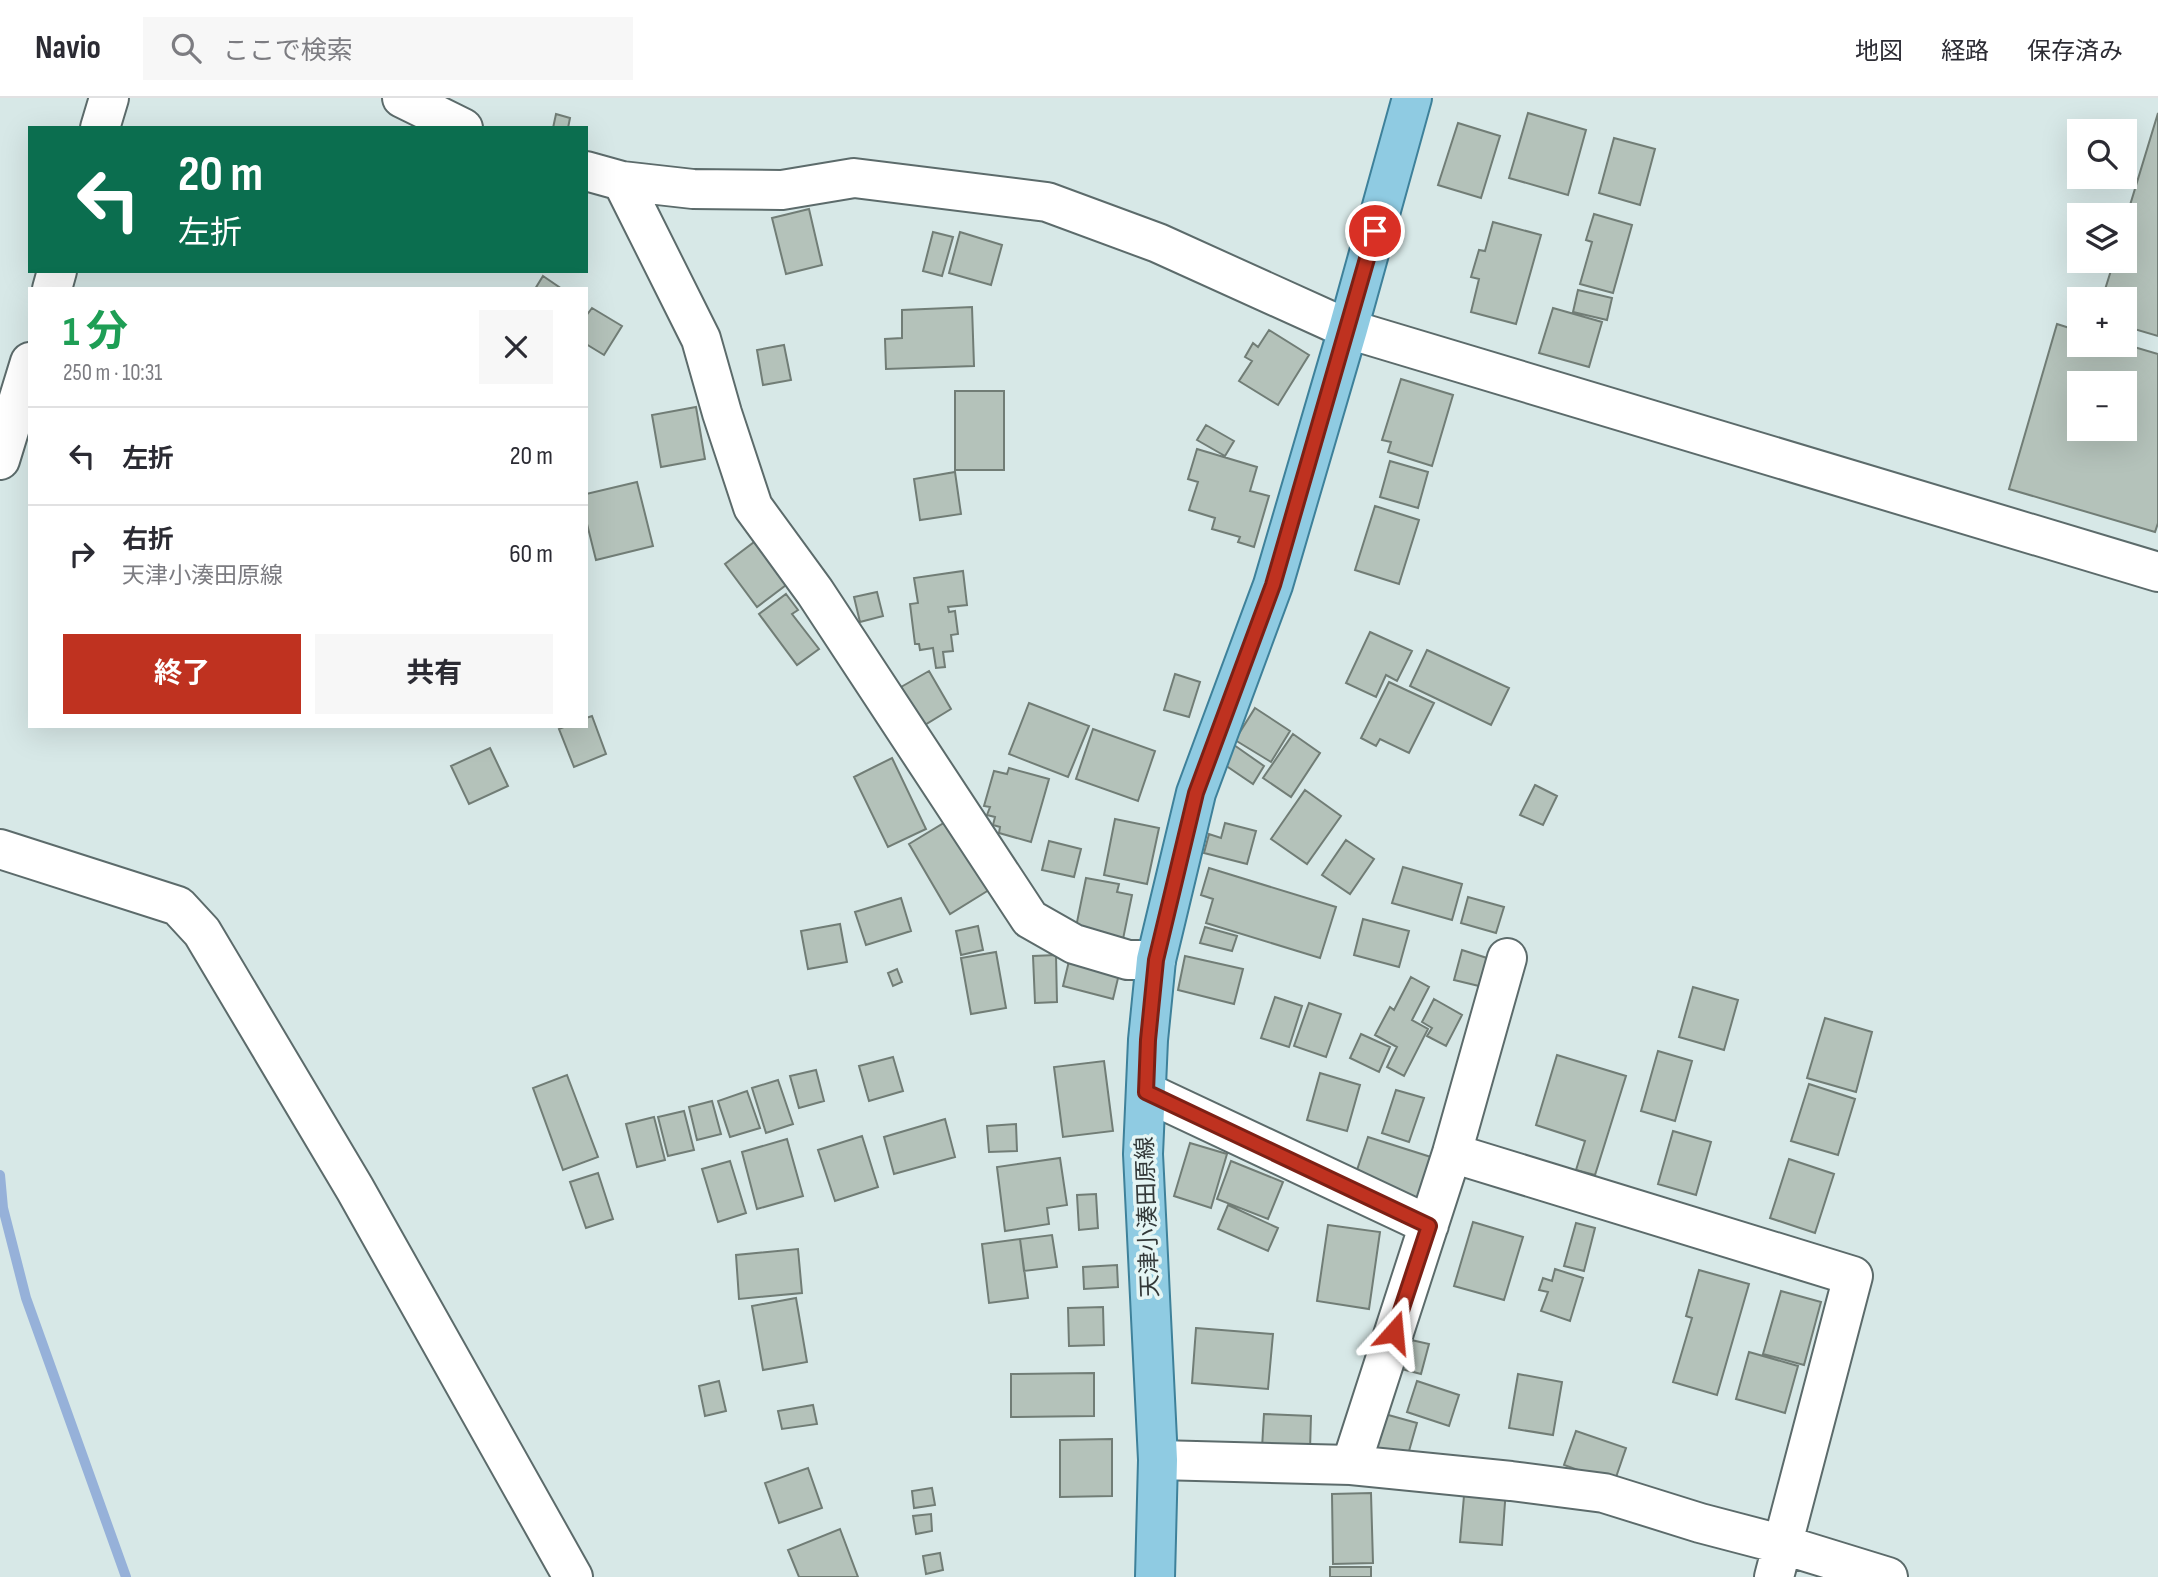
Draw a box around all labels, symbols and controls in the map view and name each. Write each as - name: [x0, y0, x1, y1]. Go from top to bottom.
- search box: [143, 17, 633, 80]
- text: Navio: [35, 28, 101, 68]
- icon: search: [167, 29, 205, 67]
- text: ここで検索: [223, 36, 353, 67]
- text: 地図: [1855, 37, 1903, 66]
- text: 経路: [1941, 37, 1989, 66]
- text: 保存済み: [2027, 37, 2123, 66]
- map controls: [2067, 119, 2137, 441]
- button: search: [2067, 119, 2137, 189]
- text: 20 m: [178, 146, 263, 205]
- icon: left: [63, 154, 154, 245]
- pin: [1345, 201, 1405, 261]
- button: layers: [2067, 203, 2137, 273]
- icon: arrive: [1356, 212, 1394, 250]
- text: 左折: [178, 214, 242, 253]
- button: +: [2067, 287, 2137, 357]
- text: 1 分: [63, 307, 128, 358]
- button: close: [479, 310, 553, 384]
- text: 250 m · 10:31: [63, 359, 162, 387]
- button: −: [2067, 371, 2137, 441]
- icon: left: [63, 437, 101, 475]
- text: 20 m: [510, 441, 553, 472]
- text: 左折: [122, 444, 174, 475]
- text: 右折: [122, 525, 174, 556]
- icon: right: [63, 535, 101, 573]
- text: 60 m: [509, 539, 553, 570]
- text: 天津小湊田原線: [122, 562, 283, 590]
- button: 終了: [63, 634, 301, 714]
- button: 共有: [315, 634, 553, 714]
- street label: 天津小湊田原線: [1131, 1136, 1165, 1298]
- position arrow: [1357, 1295, 1431, 1369]

